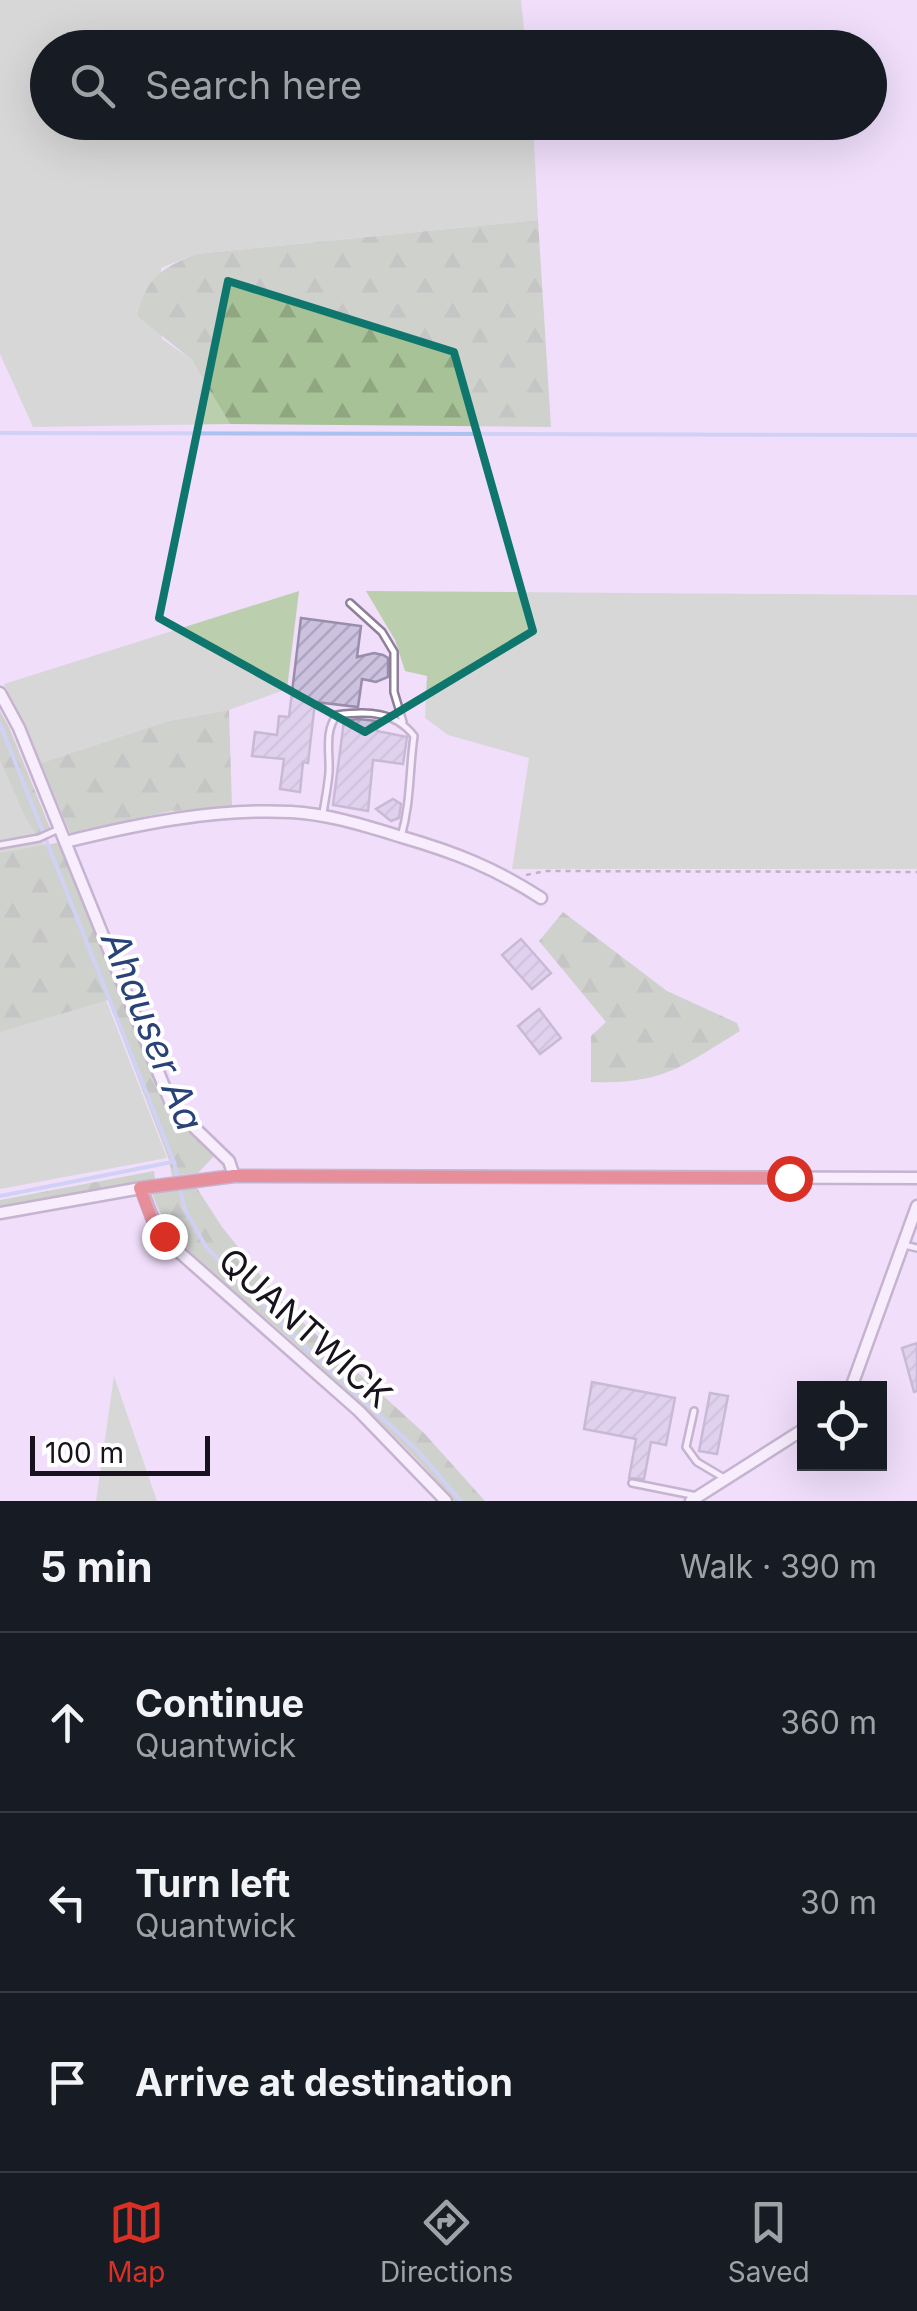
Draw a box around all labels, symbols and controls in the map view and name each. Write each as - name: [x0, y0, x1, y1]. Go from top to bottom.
- search box: [30, 30, 887, 140]
- icon: search: [65, 58, 120, 113]
- text: Search here: [145, 62, 362, 108]
- water label: Ahauser Aa: [92, 923, 214, 1137]
- route start: [767, 1156, 813, 1202]
- route end: [142, 1214, 188, 1260]
- street label: QUANTWICK: [211, 1239, 401, 1416]
- map controls: [797, 1381, 887, 1471]
- button: locate: [797, 1381, 887, 1471]
- scale bar: [30, 1431, 210, 1476]
- text: 100 m: [45, 1436, 124, 1470]
- text: 5 min: [40, 1541, 153, 1592]
- text: Walk · 390 m: [680, 1547, 877, 1586]
- text: Continue: [135, 1680, 304, 1726]
- icon: ahead: [40, 1695, 95, 1750]
- text: 360 m: [780, 1703, 877, 1742]
- text: Quantwick: [135, 1726, 296, 1765]
- text: Turn left: [135, 1860, 290, 1906]
- icon: left: [40, 1875, 95, 1930]
- text: 30 m: [800, 1883, 877, 1922]
- text: Quantwick: [135, 1906, 296, 1945]
- icon: arrive: [40, 2055, 95, 2110]
- text: Arrive at destination: [135, 2059, 513, 2105]
- tab: Map: [107, 2195, 165, 2289]
- tab: Directions: [380, 2195, 513, 2289]
- tab: Saved: [728, 2195, 810, 2289]

